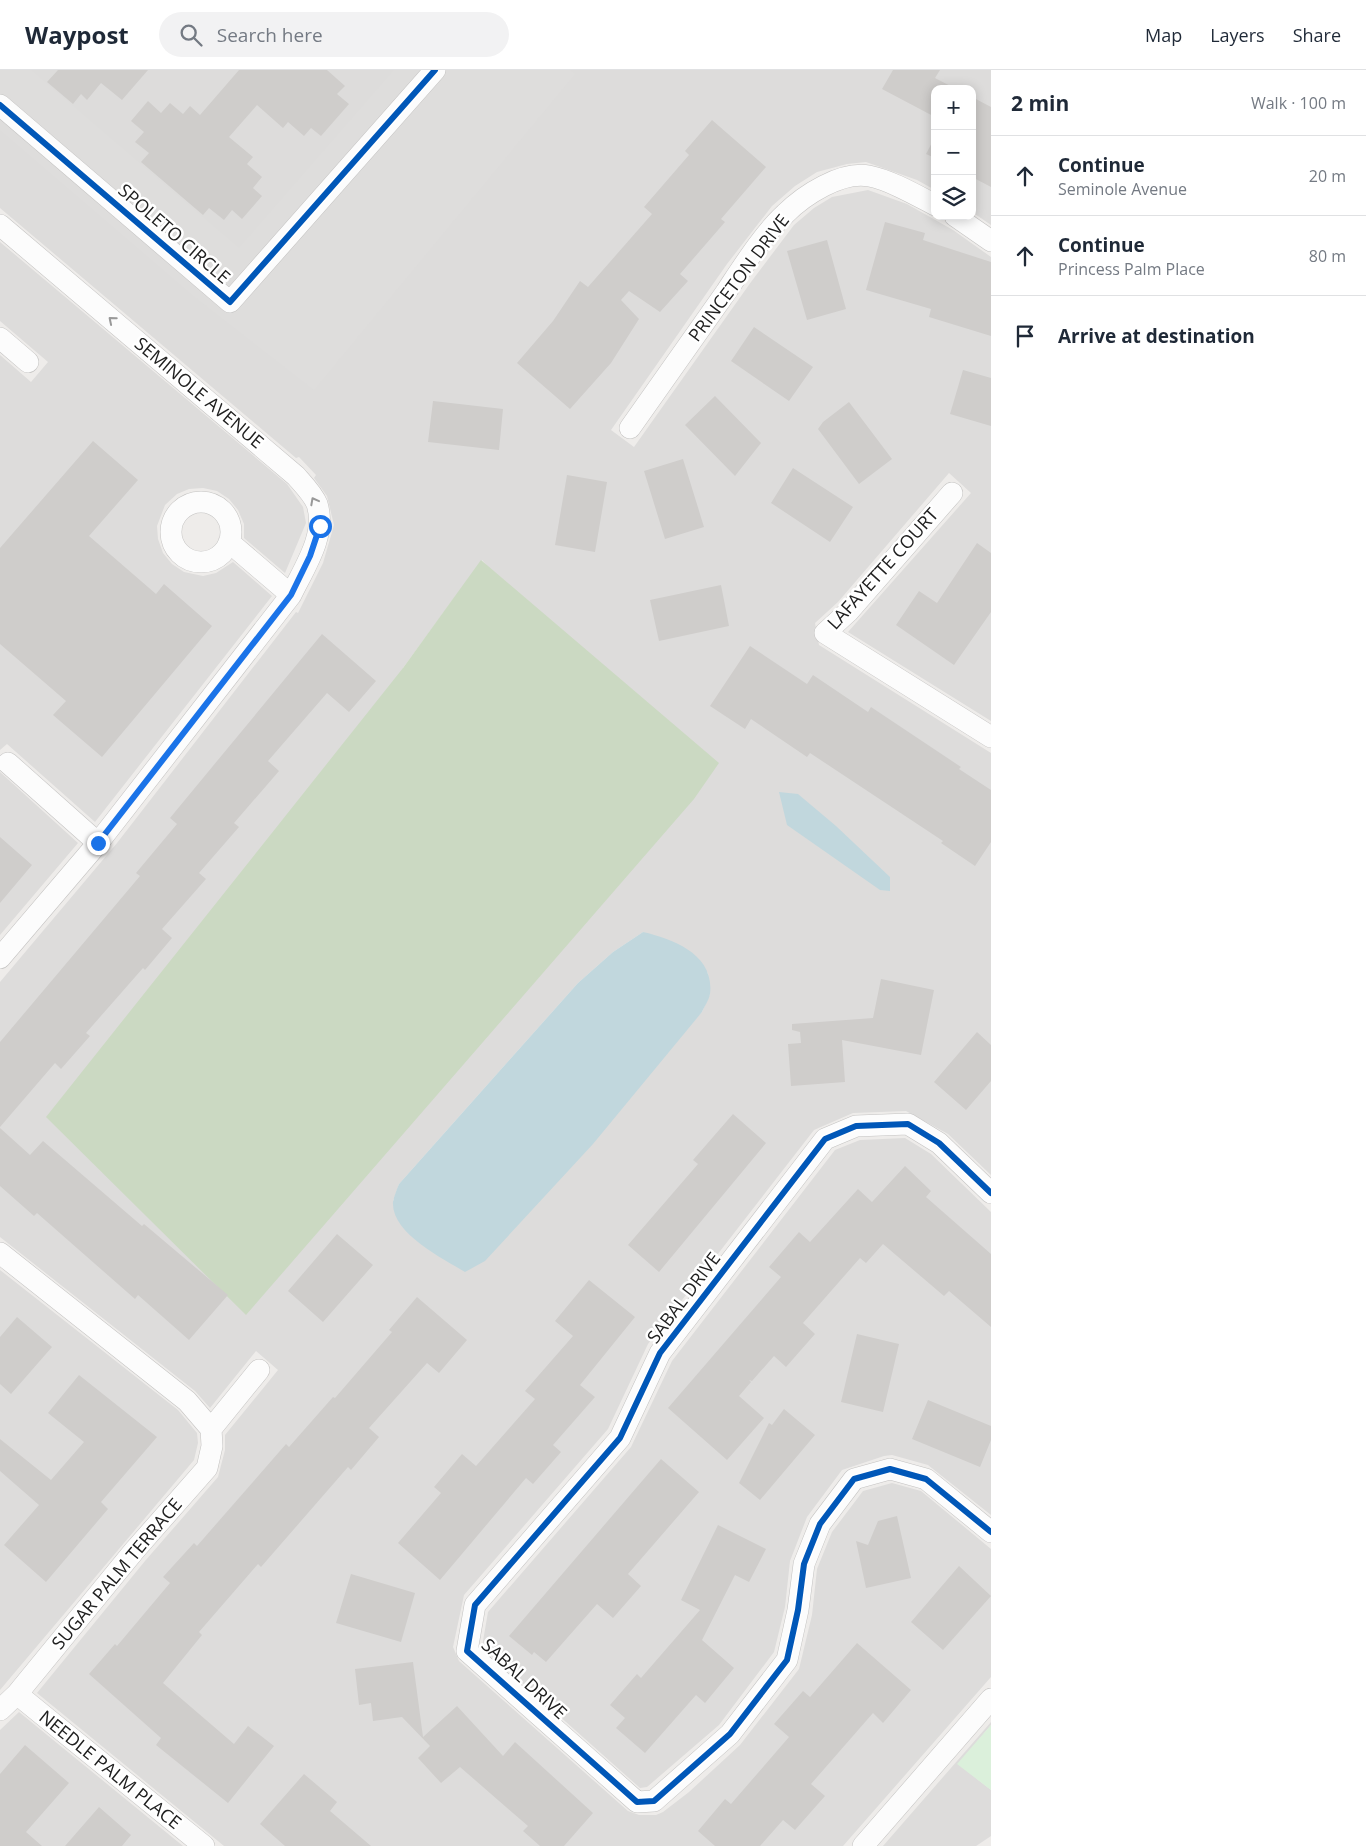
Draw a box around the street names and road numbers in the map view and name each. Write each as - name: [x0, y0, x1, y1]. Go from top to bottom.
- street label: SPOLETO CIRCLE: [114, 178, 236, 289]
- street label: PRINCETON DRIVE: [682, 209, 794, 346]
- street label: SEMINOLE AVENUE: [130, 331, 269, 453]
- street label: LAFAYETTE COURT: [821, 502, 943, 634]
- street label: SABAL DRIVE: [641, 1247, 725, 1348]
- street label: SUGAR PALM TERRACE: [46, 1493, 187, 1654]
- street label: SABAL DRIVE: [477, 1633, 572, 1724]
- street label: NEEDLE PALM PLACE: [35, 1704, 187, 1834]

